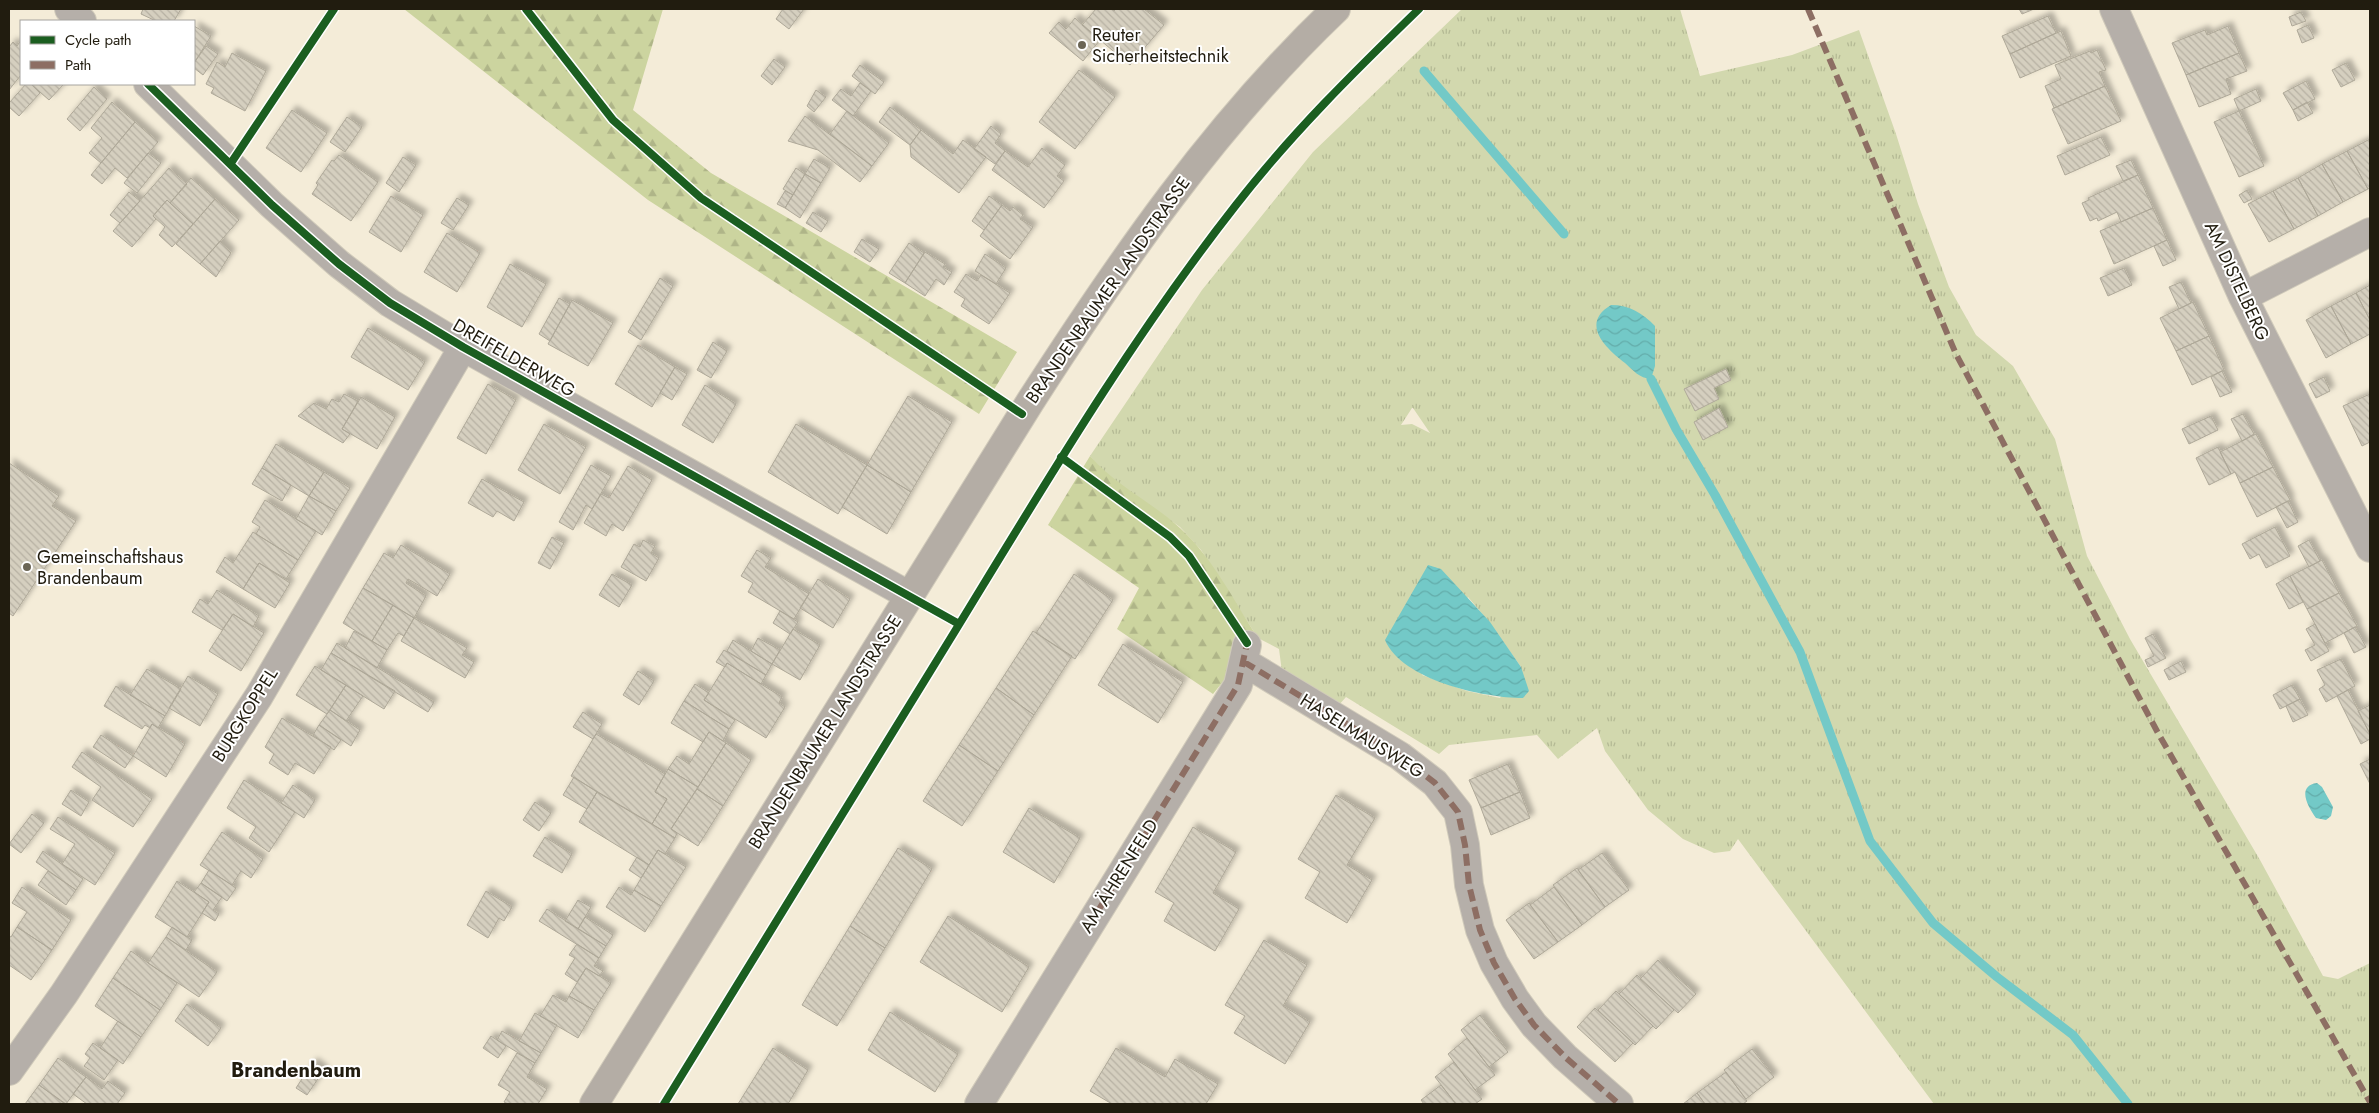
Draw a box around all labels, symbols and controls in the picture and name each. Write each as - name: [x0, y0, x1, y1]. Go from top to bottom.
- legend: [20, 20, 195, 85]
- place label: Reuter Sicherheitstechnik: [1092, 22, 1229, 69]
- text: Cycle path: [65, 29, 132, 51]
- marker: Reuter Sicherheitstechnik: [1076, 39, 1088, 51]
- text: Path: [65, 54, 91, 76]
- street label: BRANDENBAUMER LANDSTRASSE: [1019, 171, 1197, 409]
- street label: AM DISTELBERG: [2198, 217, 2276, 345]
- street label: DREIFELDERWEG: [448, 312, 580, 404]
- place label: Gemeinschaftshaus Brandenbaum: [37, 544, 183, 591]
- marker: Gemeinschaftshaus Brandenbaum: [21, 561, 33, 573]
- street label: BRANDENBAUMER LANDSTRASSE: [742, 610, 908, 854]
- street label: BURGKOPPEL: [206, 663, 284, 767]
- street label: HASELMAUSWEG: [1295, 687, 1429, 785]
- street label: AM ÄHRENFELD: [1074, 814, 1164, 938]
- district label: Brandenbaum: [231, 1056, 361, 1085]

